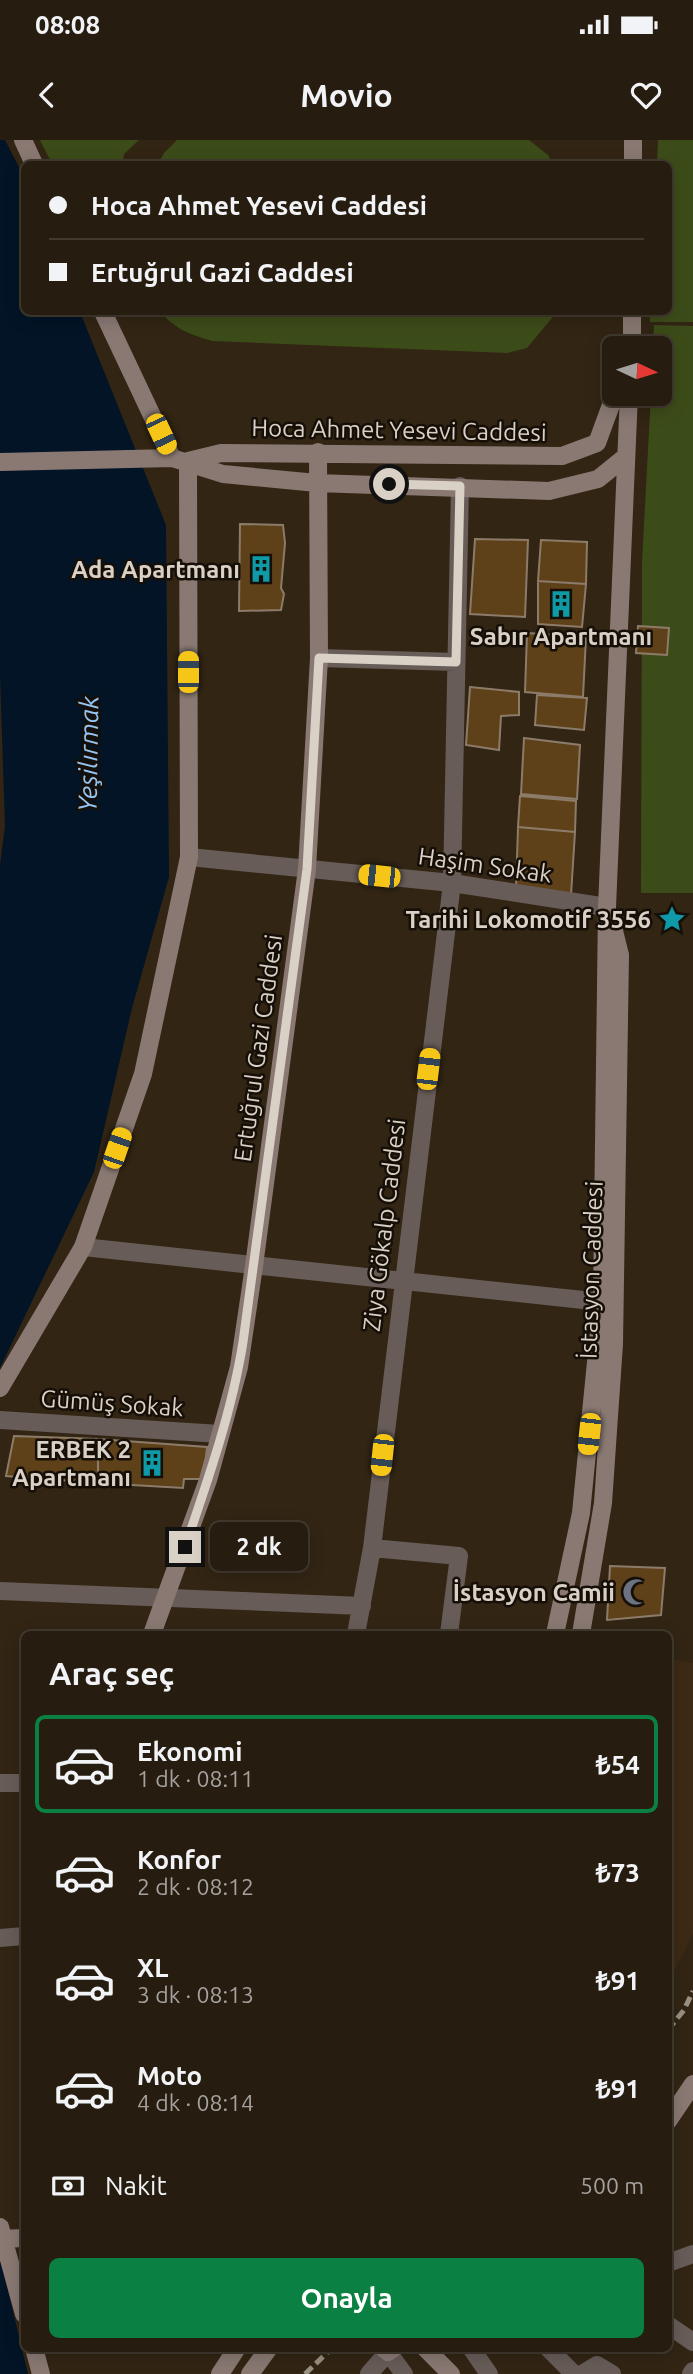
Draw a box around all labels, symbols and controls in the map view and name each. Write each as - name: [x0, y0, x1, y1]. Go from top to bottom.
- text: 08:08: [35, 10, 100, 39]
- icon: back: [28, 76, 66, 114]
- icon: heart: [627, 76, 665, 114]
- text: Movio: [300, 77, 393, 113]
- text: Hoca Ahmet Yesevi Caddesi: [91, 191, 427, 220]
- text: Ertuğrul Gazi Caddesi: [91, 258, 354, 287]
- north arrow: [602, 336, 672, 406]
- map controls: [602, 336, 672, 406]
- car: [143, 411, 180, 457]
- street label: Hoca Ahmet Yesevi Caddesi: [251, 414, 547, 446]
- route start: [373, 468, 405, 500]
- building icon: Ada Apartmanı: [246, 554, 276, 584]
- place label: Ada Apartmanı: [71, 556, 240, 583]
- building icon: Sabır Apartmanı: [546, 589, 576, 619]
- place label: Sabır Apartmanı: [470, 623, 652, 650]
- car: [178, 651, 199, 693]
- water label: Yeşilırmak: [72, 695, 104, 813]
- street label: Haşim Sokak: [416, 842, 554, 888]
- car: [358, 863, 401, 889]
- place icon: Tarihi Lokomotif 3556: [657, 904, 687, 934]
- place label: Tarihi Lokomotif 3556: [406, 906, 651, 933]
- street label: Ertuğrul Gazi Caddesi: [229, 933, 287, 1163]
- car: [416, 1047, 441, 1091]
- street label: Ziya Gökalp Caddesi: [358, 1117, 410, 1333]
- car: [101, 1125, 134, 1171]
- street label: İstasyon Caddesi: [574, 1181, 608, 1359]
- street label: Gümüş Sokak: [40, 1385, 184, 1421]
- car: [577, 1412, 602, 1456]
- car: [370, 1433, 395, 1477]
- place label: ERBEK 2 Apartmanı: [12, 1436, 131, 1491]
- building icon: ERBEK 2 Apartmanı: [137, 1448, 167, 1478]
- callout: 2 dk: [210, 1522, 308, 1572]
- route end: [169, 1531, 201, 1563]
- text: 2 dk: [236, 1534, 282, 1559]
- mosque icon: İstasyon Camii: [621, 1577, 651, 1607]
- place label: İstasyon Camii: [453, 1579, 615, 1606]
- text: Araç seç: [49, 1655, 174, 1691]
- icon: car: [53, 1733, 116, 1796]
- text: Ekonomi: [137, 1737, 242, 1766]
- text: ₺54: [596, 1750, 640, 1779]
- text: 1 dk · 08:11: [137, 1766, 254, 1791]
- icon: car: [53, 1841, 116, 1904]
- text: Konfor: [137, 1845, 221, 1874]
- text: ₺73: [596, 1858, 640, 1887]
- text: 2 dk · 08:12: [137, 1874, 254, 1899]
- icon: car: [53, 1949, 116, 2012]
- text: XL: [137, 1953, 168, 1982]
- text: ₺91: [596, 1966, 640, 1995]
- text: 3 dk · 08:13: [137, 1982, 254, 2007]
- icon: car: [53, 2057, 116, 2120]
- text: Moto: [137, 2061, 202, 2090]
- text: ₺91: [596, 2074, 640, 2103]
- text: 4 dk · 08:14: [137, 2090, 254, 2115]
- icon: cash: [49, 2167, 87, 2205]
- text: Nakit: [105, 2171, 167, 2200]
- text: 500 m: [580, 2173, 644, 2198]
- button: Onayla: [49, 2258, 644, 2338]

